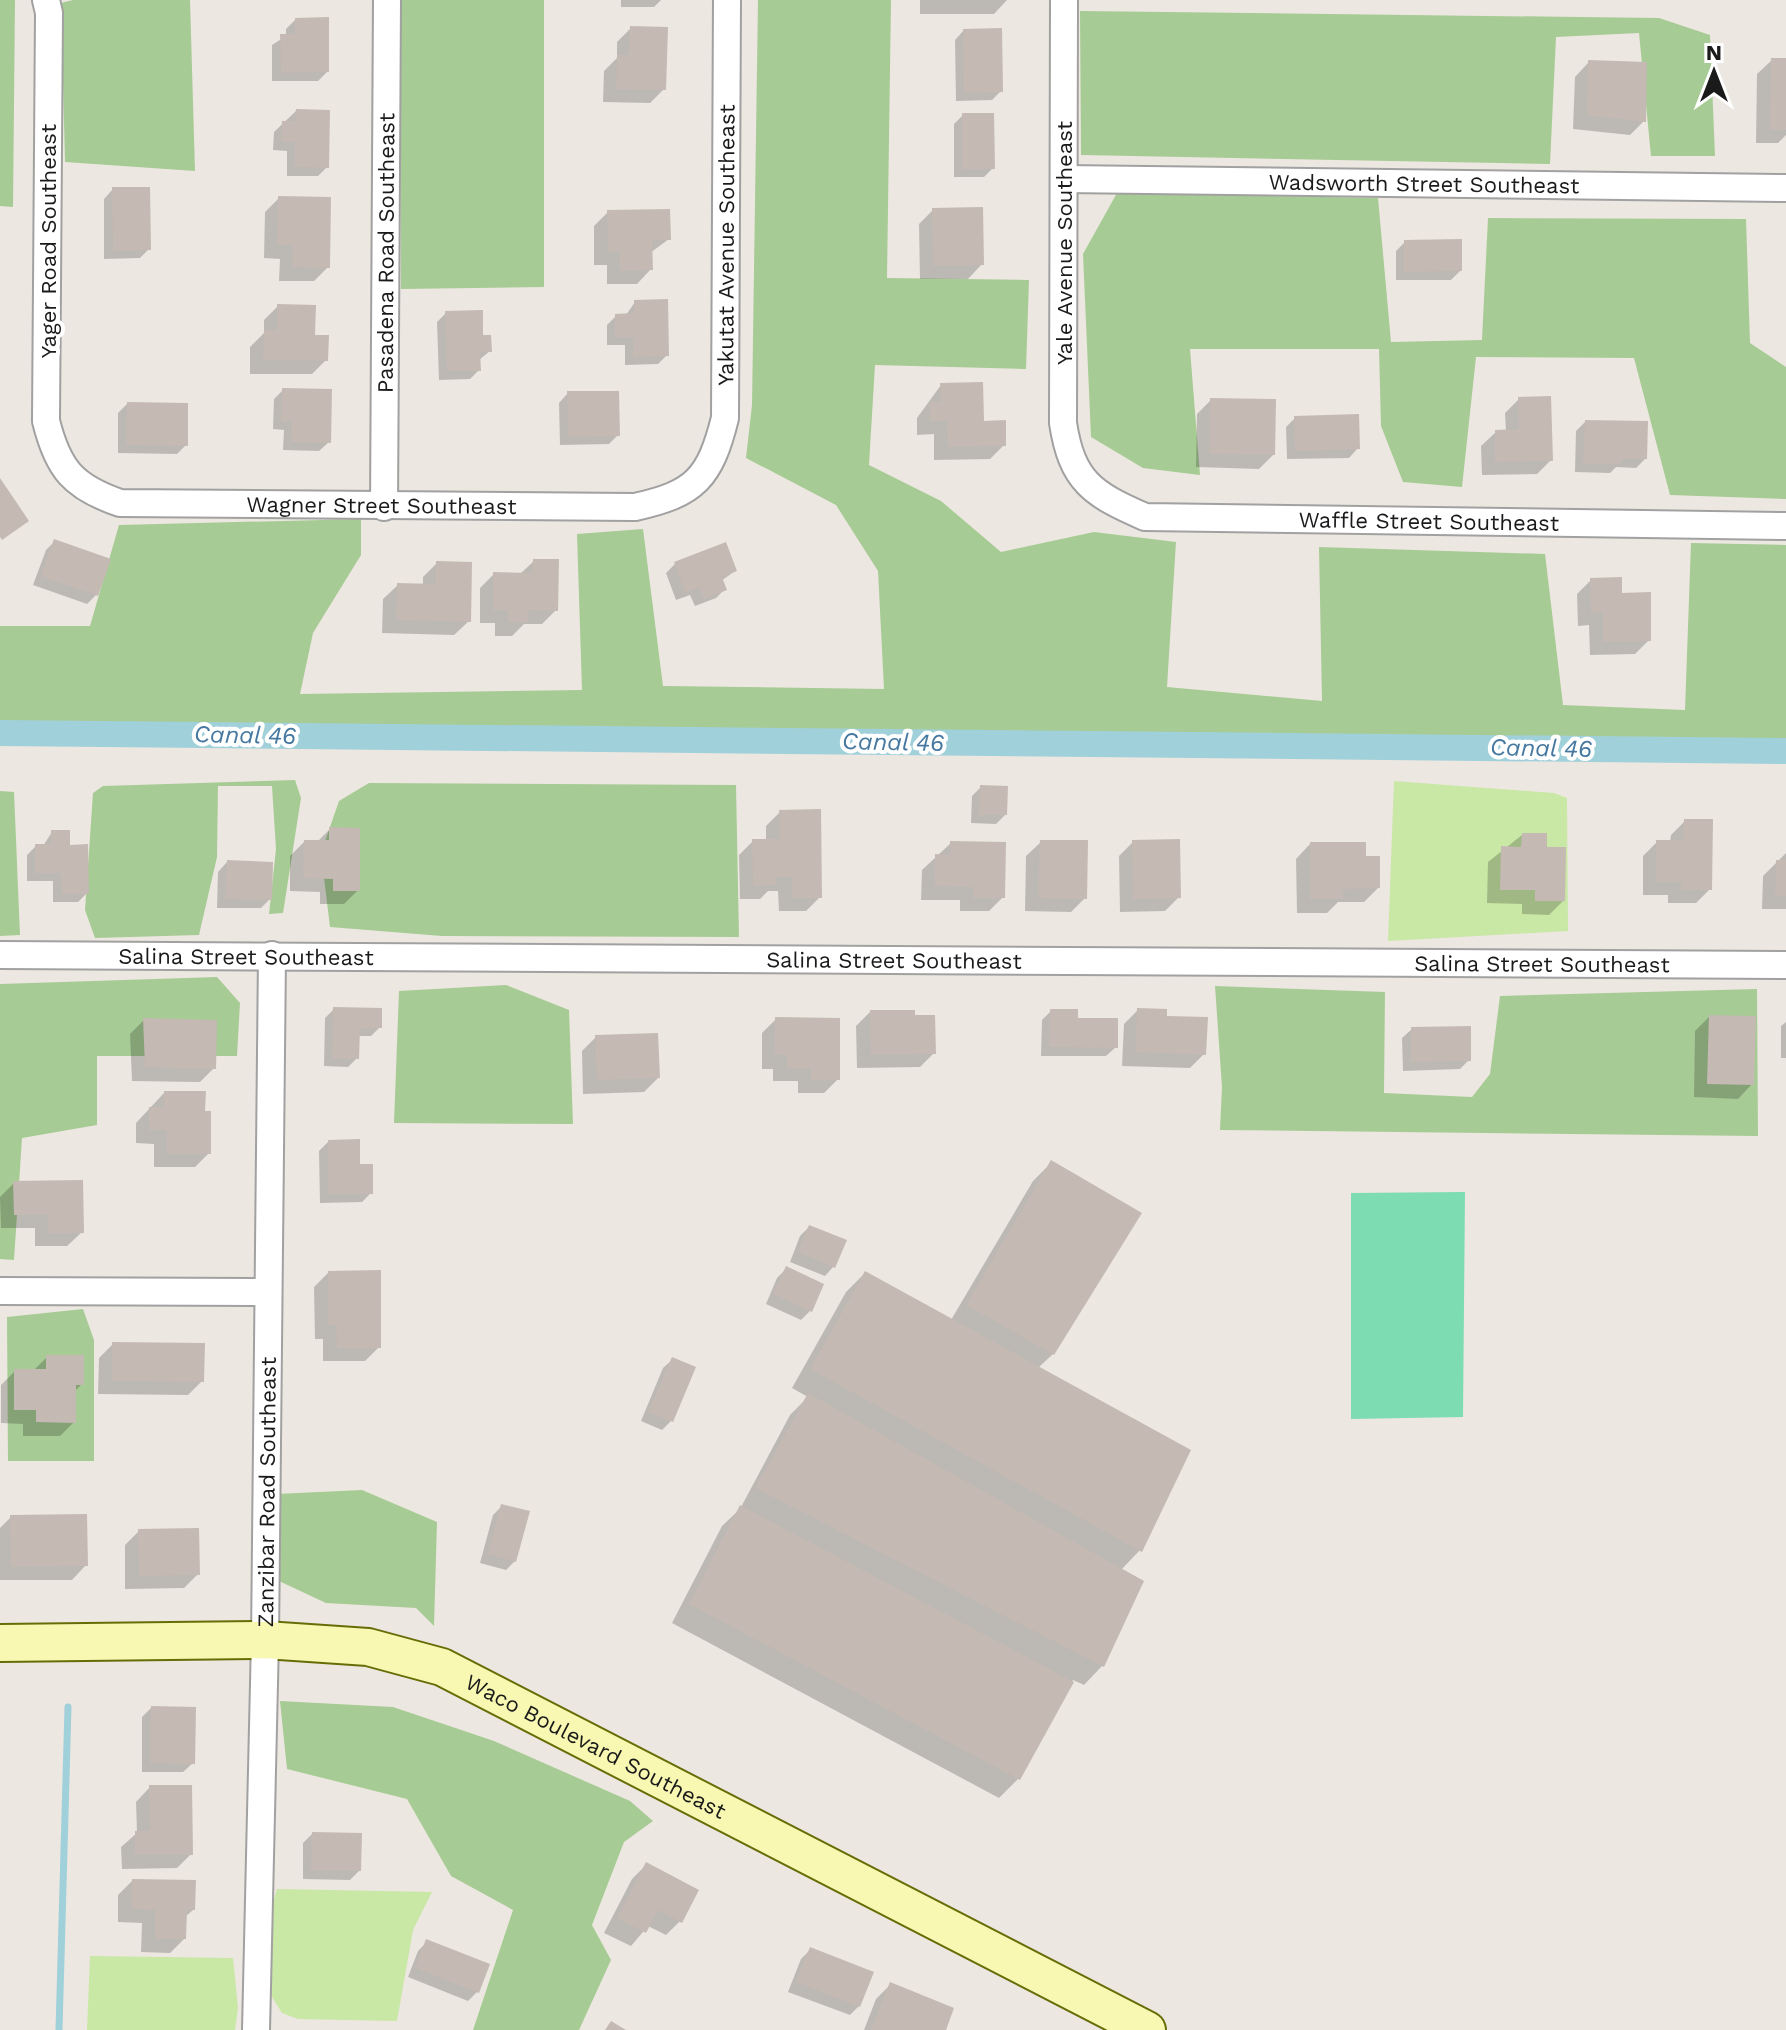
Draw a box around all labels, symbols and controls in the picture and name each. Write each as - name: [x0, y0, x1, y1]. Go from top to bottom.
- north arrow: [1674, 32, 1754, 112]
- text: N: [1706, 40, 1722, 65]
- street label: Yakutat Avenue Southeast: [713, 104, 740, 386]
- street label: Pasadena Road Southeast: [373, 113, 399, 393]
- street label: Yale Avenue Southeast: [1052, 121, 1077, 365]
- street label: Yager Road Southeast: [36, 124, 61, 358]
- street label: Wadsworth Street Southeast: [1268, 170, 1580, 198]
- street label: Wagner Street Southeast: [246, 492, 517, 519]
- street label: Waffle Street Southeast: [1299, 507, 1559, 536]
- water label: Canal 46: [194, 720, 297, 750]
- water label: Canal 46: [842, 727, 945, 757]
- water label: Canal 46: [1490, 733, 1593, 763]
- street label: Salina Street Southeast: [118, 944, 374, 970]
- street label: Salina Street Southeast: [766, 947, 1022, 974]
- street label: Salina Street Southeast: [1414, 951, 1670, 977]
- street label: Zanzibar Road Southeast: [253, 1357, 281, 1628]
- street label: Waco Boulevard Southeast: [461, 1669, 730, 1824]

